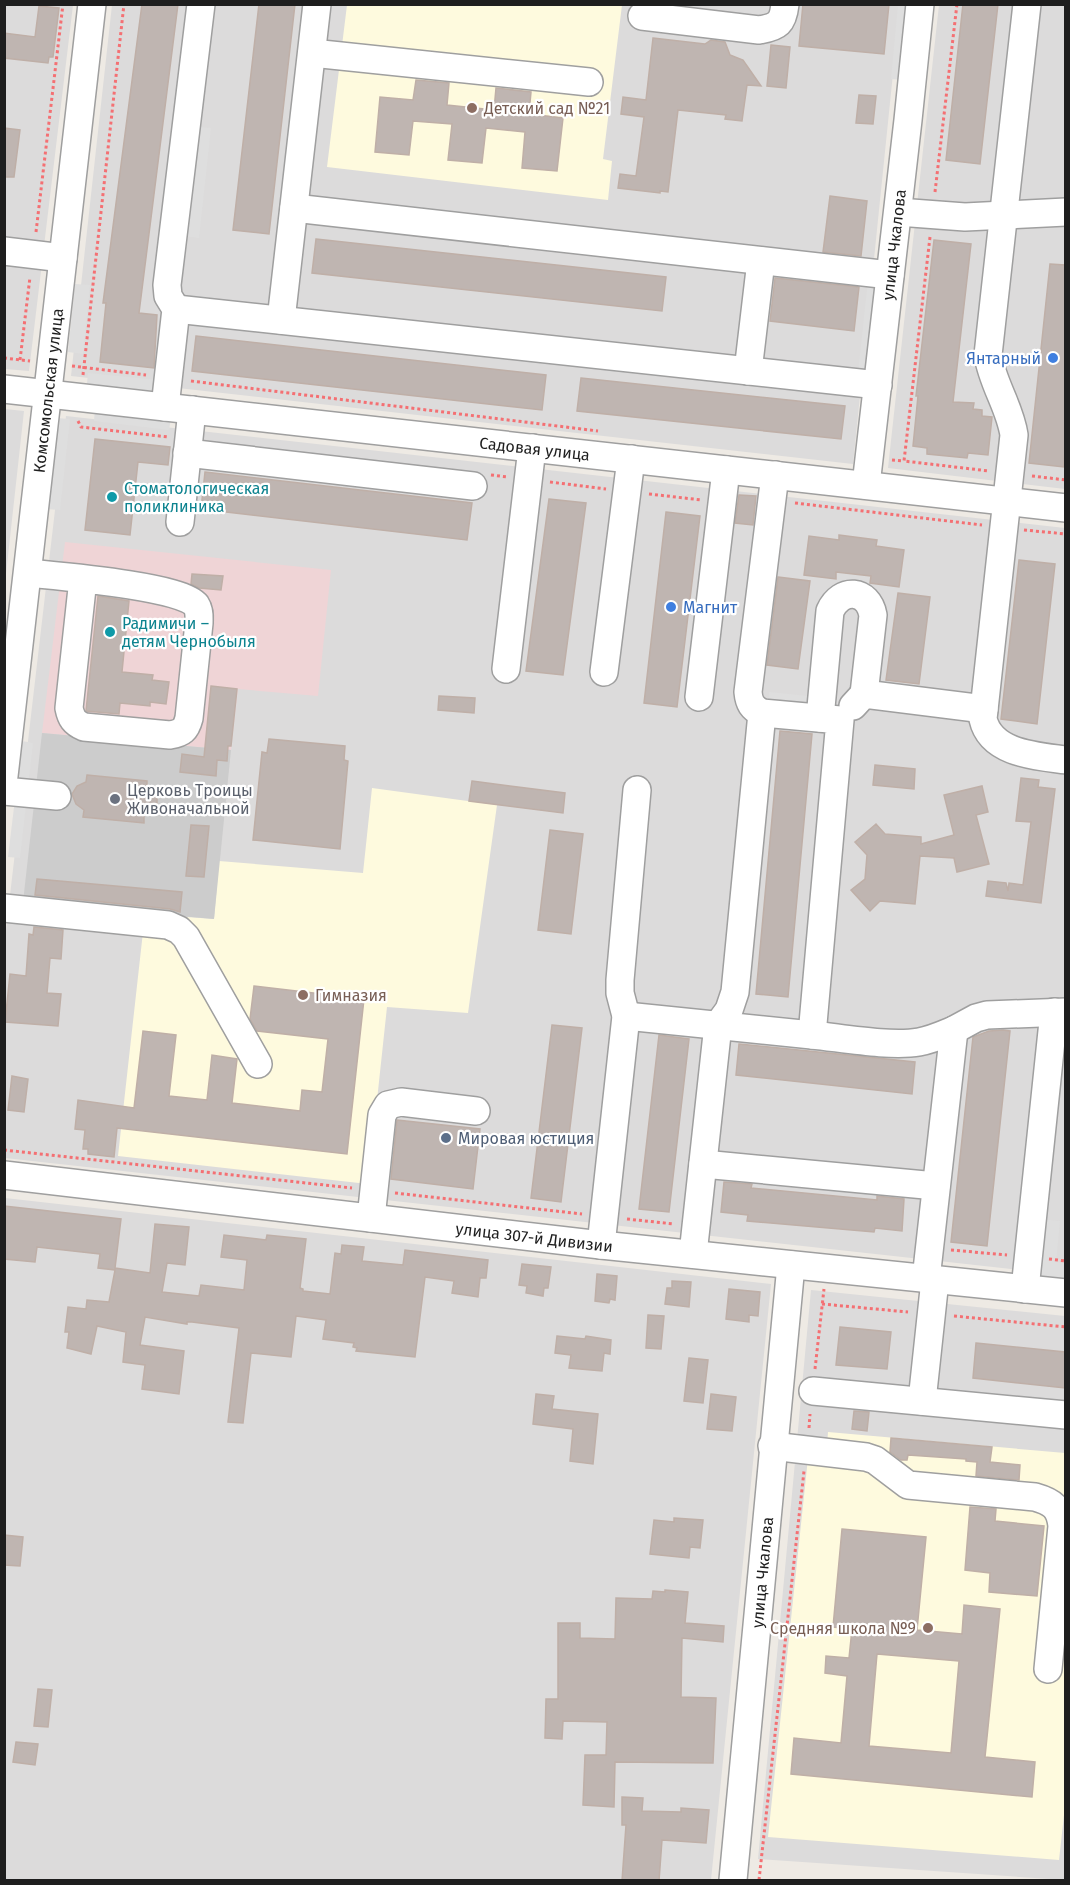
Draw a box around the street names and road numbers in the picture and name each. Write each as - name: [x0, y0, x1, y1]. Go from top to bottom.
- street label: улица Чкалова: [878, 188, 909, 301]
- street label: Комсомольская улица: [29, 307, 67, 474]
- street label: Садовая улица: [478, 433, 591, 464]
- street label: улица 307-й Дивизии: [455, 1219, 614, 1256]
- street label: улица Чкалова: [747, 1516, 777, 1629]

